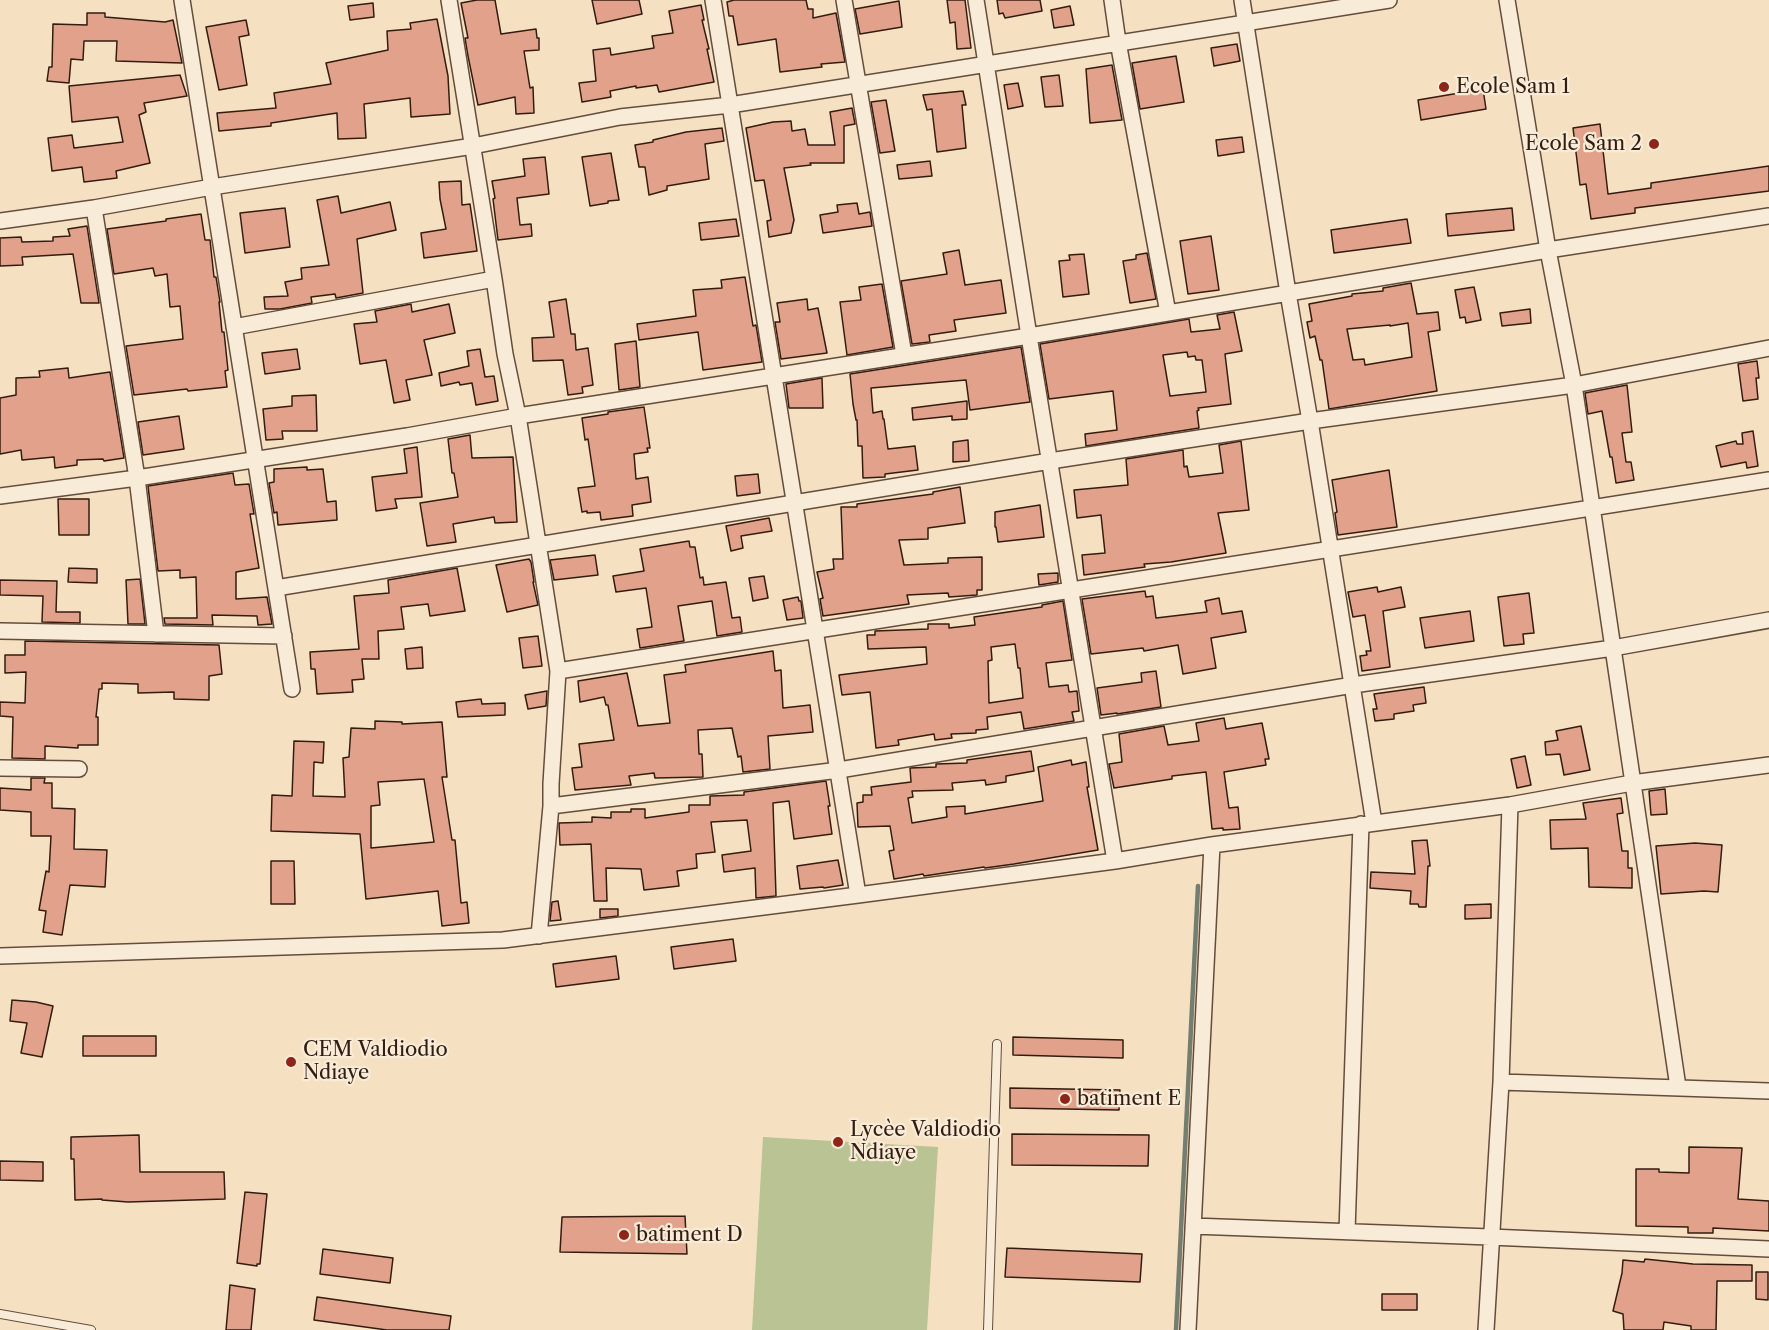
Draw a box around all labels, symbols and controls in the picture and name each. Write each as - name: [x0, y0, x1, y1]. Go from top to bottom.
- place label: Ecole Sam 1: [1456, 75, 1570, 99]
- marker: Ecole Sam 1: [1437, 80, 1451, 94]
- place label: Ecole Sam 2: [1525, 132, 1642, 156]
- marker: Ecole Sam 2: [1647, 137, 1661, 151]
- place label: CEM Valdiodio Ndiaye: [303, 1038, 448, 1085]
- marker: CEM Valdiodio Ndiaye: [284, 1055, 298, 1069]
- place label: batiment E: [1077, 1087, 1181, 1111]
- marker: batiment E: [1058, 1092, 1072, 1106]
- place label: Lycèe Valdiodio Ndiaye: [850, 1118, 1001, 1165]
- marker: Lycèe Valdiodio Ndiaye: [831, 1135, 845, 1149]
- place label: batiment D: [636, 1223, 743, 1247]
- marker: batiment D: [617, 1228, 631, 1242]

